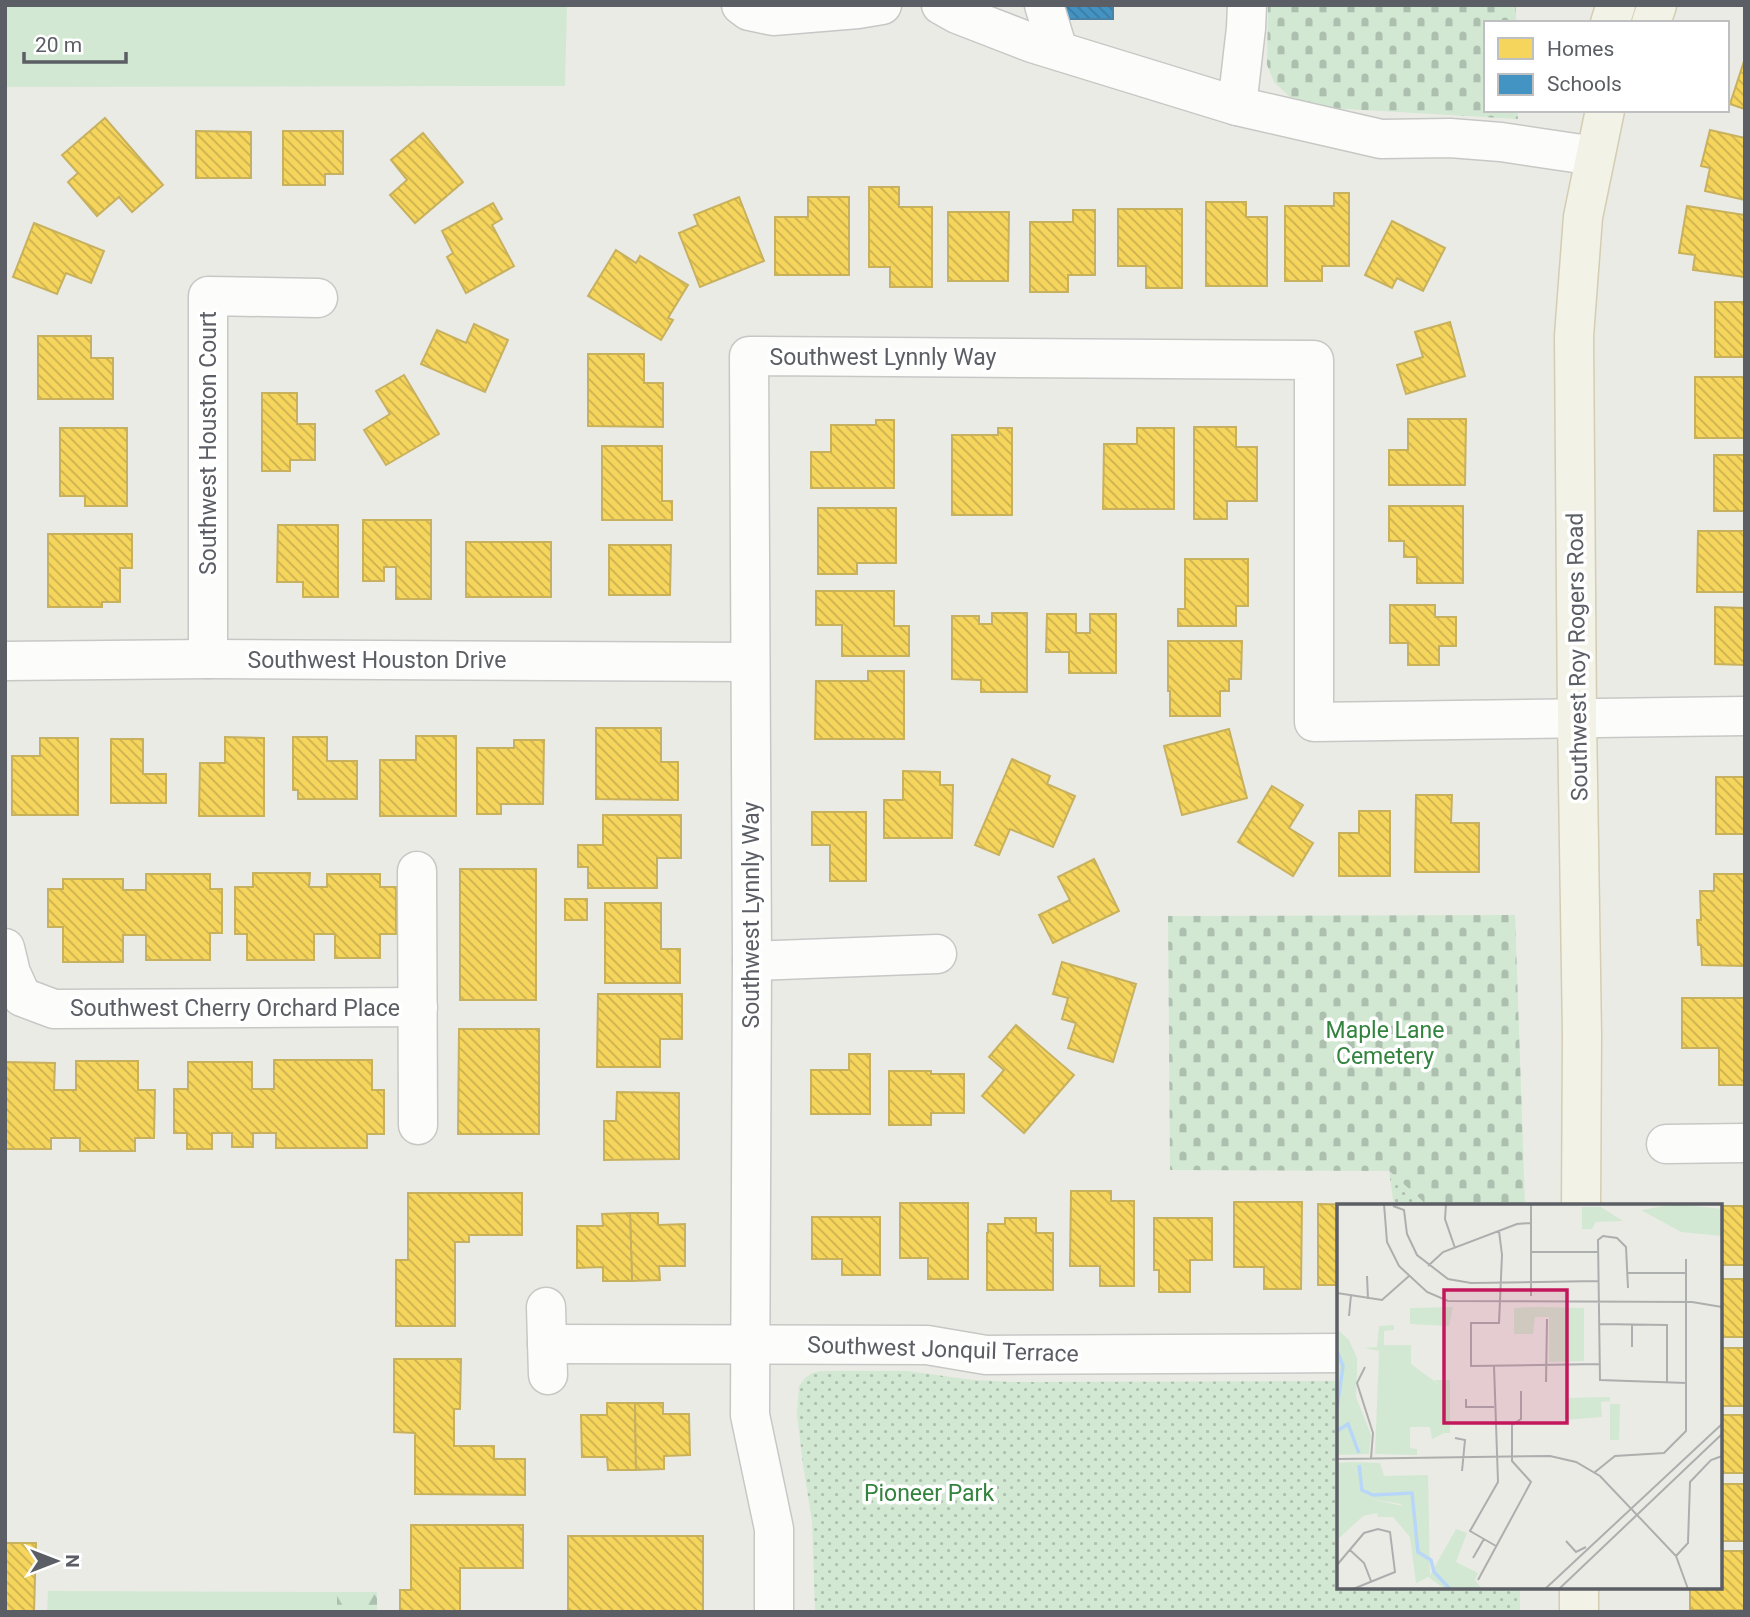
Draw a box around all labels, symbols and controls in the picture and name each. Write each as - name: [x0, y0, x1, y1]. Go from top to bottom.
- scale bar: [24, 21, 126, 65]
- legend: [1484, 21, 1729, 112]
- text: 20 m: [35, 33, 82, 57]
- text: Homes: [1547, 37, 1614, 61]
- text: Schools: [1547, 72, 1622, 96]
- street label: Southwest Houston Court: [195, 311, 222, 575]
- street label: Southwest Lynnly Way: [770, 344, 997, 371]
- street label: Southwest Roy Rogers Road: [1561, 513, 1594, 801]
- street label: Southwest Houston Drive: [248, 647, 506, 674]
- street label: Southwest Lynnly Way: [738, 801, 765, 1028]
- street label: Southwest Cherry Orchard Place: [70, 995, 400, 1022]
- park label: Maple Lane Cemetery: [1326, 1017, 1444, 1070]
- inset map: [1337, 1204, 1722, 1589]
- street label: Southwest Jonquil Terrace: [807, 1331, 1079, 1368]
- park label: Pioneer Park: [864, 1480, 994, 1507]
- north arrow: [21, 1526, 91, 1596]
- text: N: [61, 1554, 84, 1568]

